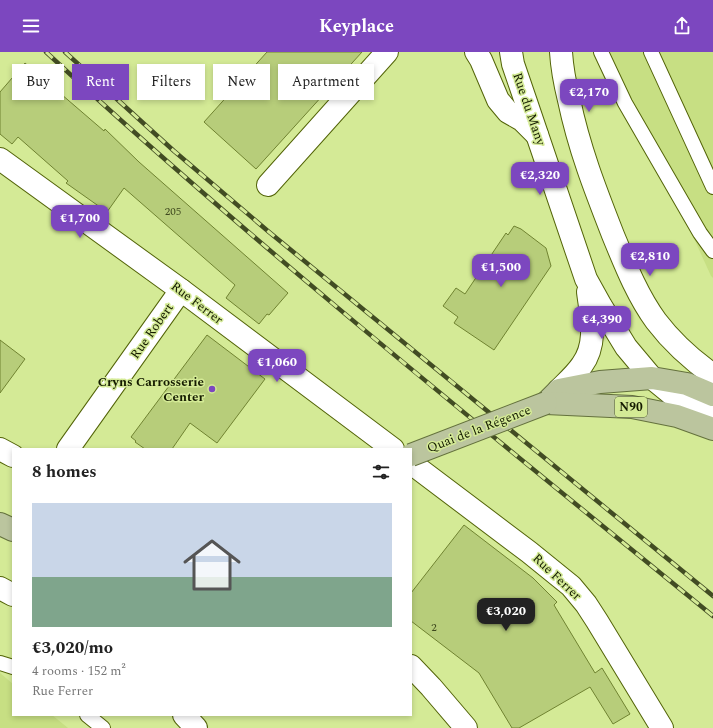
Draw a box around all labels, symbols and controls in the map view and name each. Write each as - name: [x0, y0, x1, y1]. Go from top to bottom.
- text: Keyplace: [319, 13, 394, 40]
- icon: menu: [20, 15, 42, 37]
- icon: share: [671, 15, 693, 37]
- chip: Buy: [12, 64, 64, 100]
- chip: Rent: [72, 64, 129, 100]
- chip: Filters: [137, 64, 205, 100]
- chip: New: [213, 64, 270, 100]
- chip: Apartment: [278, 64, 374, 100]
- street label: Rue du Many: [507, 70, 551, 149]
- pin: €2,170: [556, 79, 622, 113]
- text: €2,170: [569, 82, 609, 102]
- pin: €2,320: [507, 162, 573, 196]
- text: €2,320: [520, 165, 560, 185]
- house number: 205: [165, 203, 181, 220]
- pin: €1,700: [47, 205, 113, 239]
- text: €1,700: [60, 208, 100, 228]
- pin: €2,810: [617, 243, 683, 277]
- text: €2,810: [630, 246, 670, 266]
- pin: €1,500: [468, 254, 534, 288]
- text: €1,500: [481, 257, 521, 277]
- street label: Rue Ferrer: [167, 277, 227, 329]
- street label: Rue Robert: [125, 299, 179, 363]
- pin: €4,390: [569, 306, 635, 340]
- text: €4,390: [582, 309, 622, 329]
- pin: €1,060: [244, 349, 310, 383]
- text: €1,060: [257, 352, 297, 372]
- place label: Cryns Carrosserie Center: [98, 372, 204, 407]
- marker: Cryns Carrosserie Center: [207, 384, 217, 394]
- road number: N90: [615, 397, 647, 417]
- street label: Quai de la Régence: [424, 400, 534, 458]
- text: 8 homes: [32, 459, 97, 485]
- icon: filters: [370, 461, 392, 483]
- icon: home: [176, 529, 248, 601]
- street label: Rue Ferrer: [528, 549, 586, 605]
- pin: €3,020: [473, 598, 539, 632]
- text: €3,020: [486, 601, 526, 621]
- house number: 2: [431, 619, 437, 636]
- text: €3,020/mo: [32, 635, 113, 661]
- text: 4 rooms · 152 m²: [32, 661, 126, 681]
- text: Rue Ferrer: [32, 681, 93, 701]

